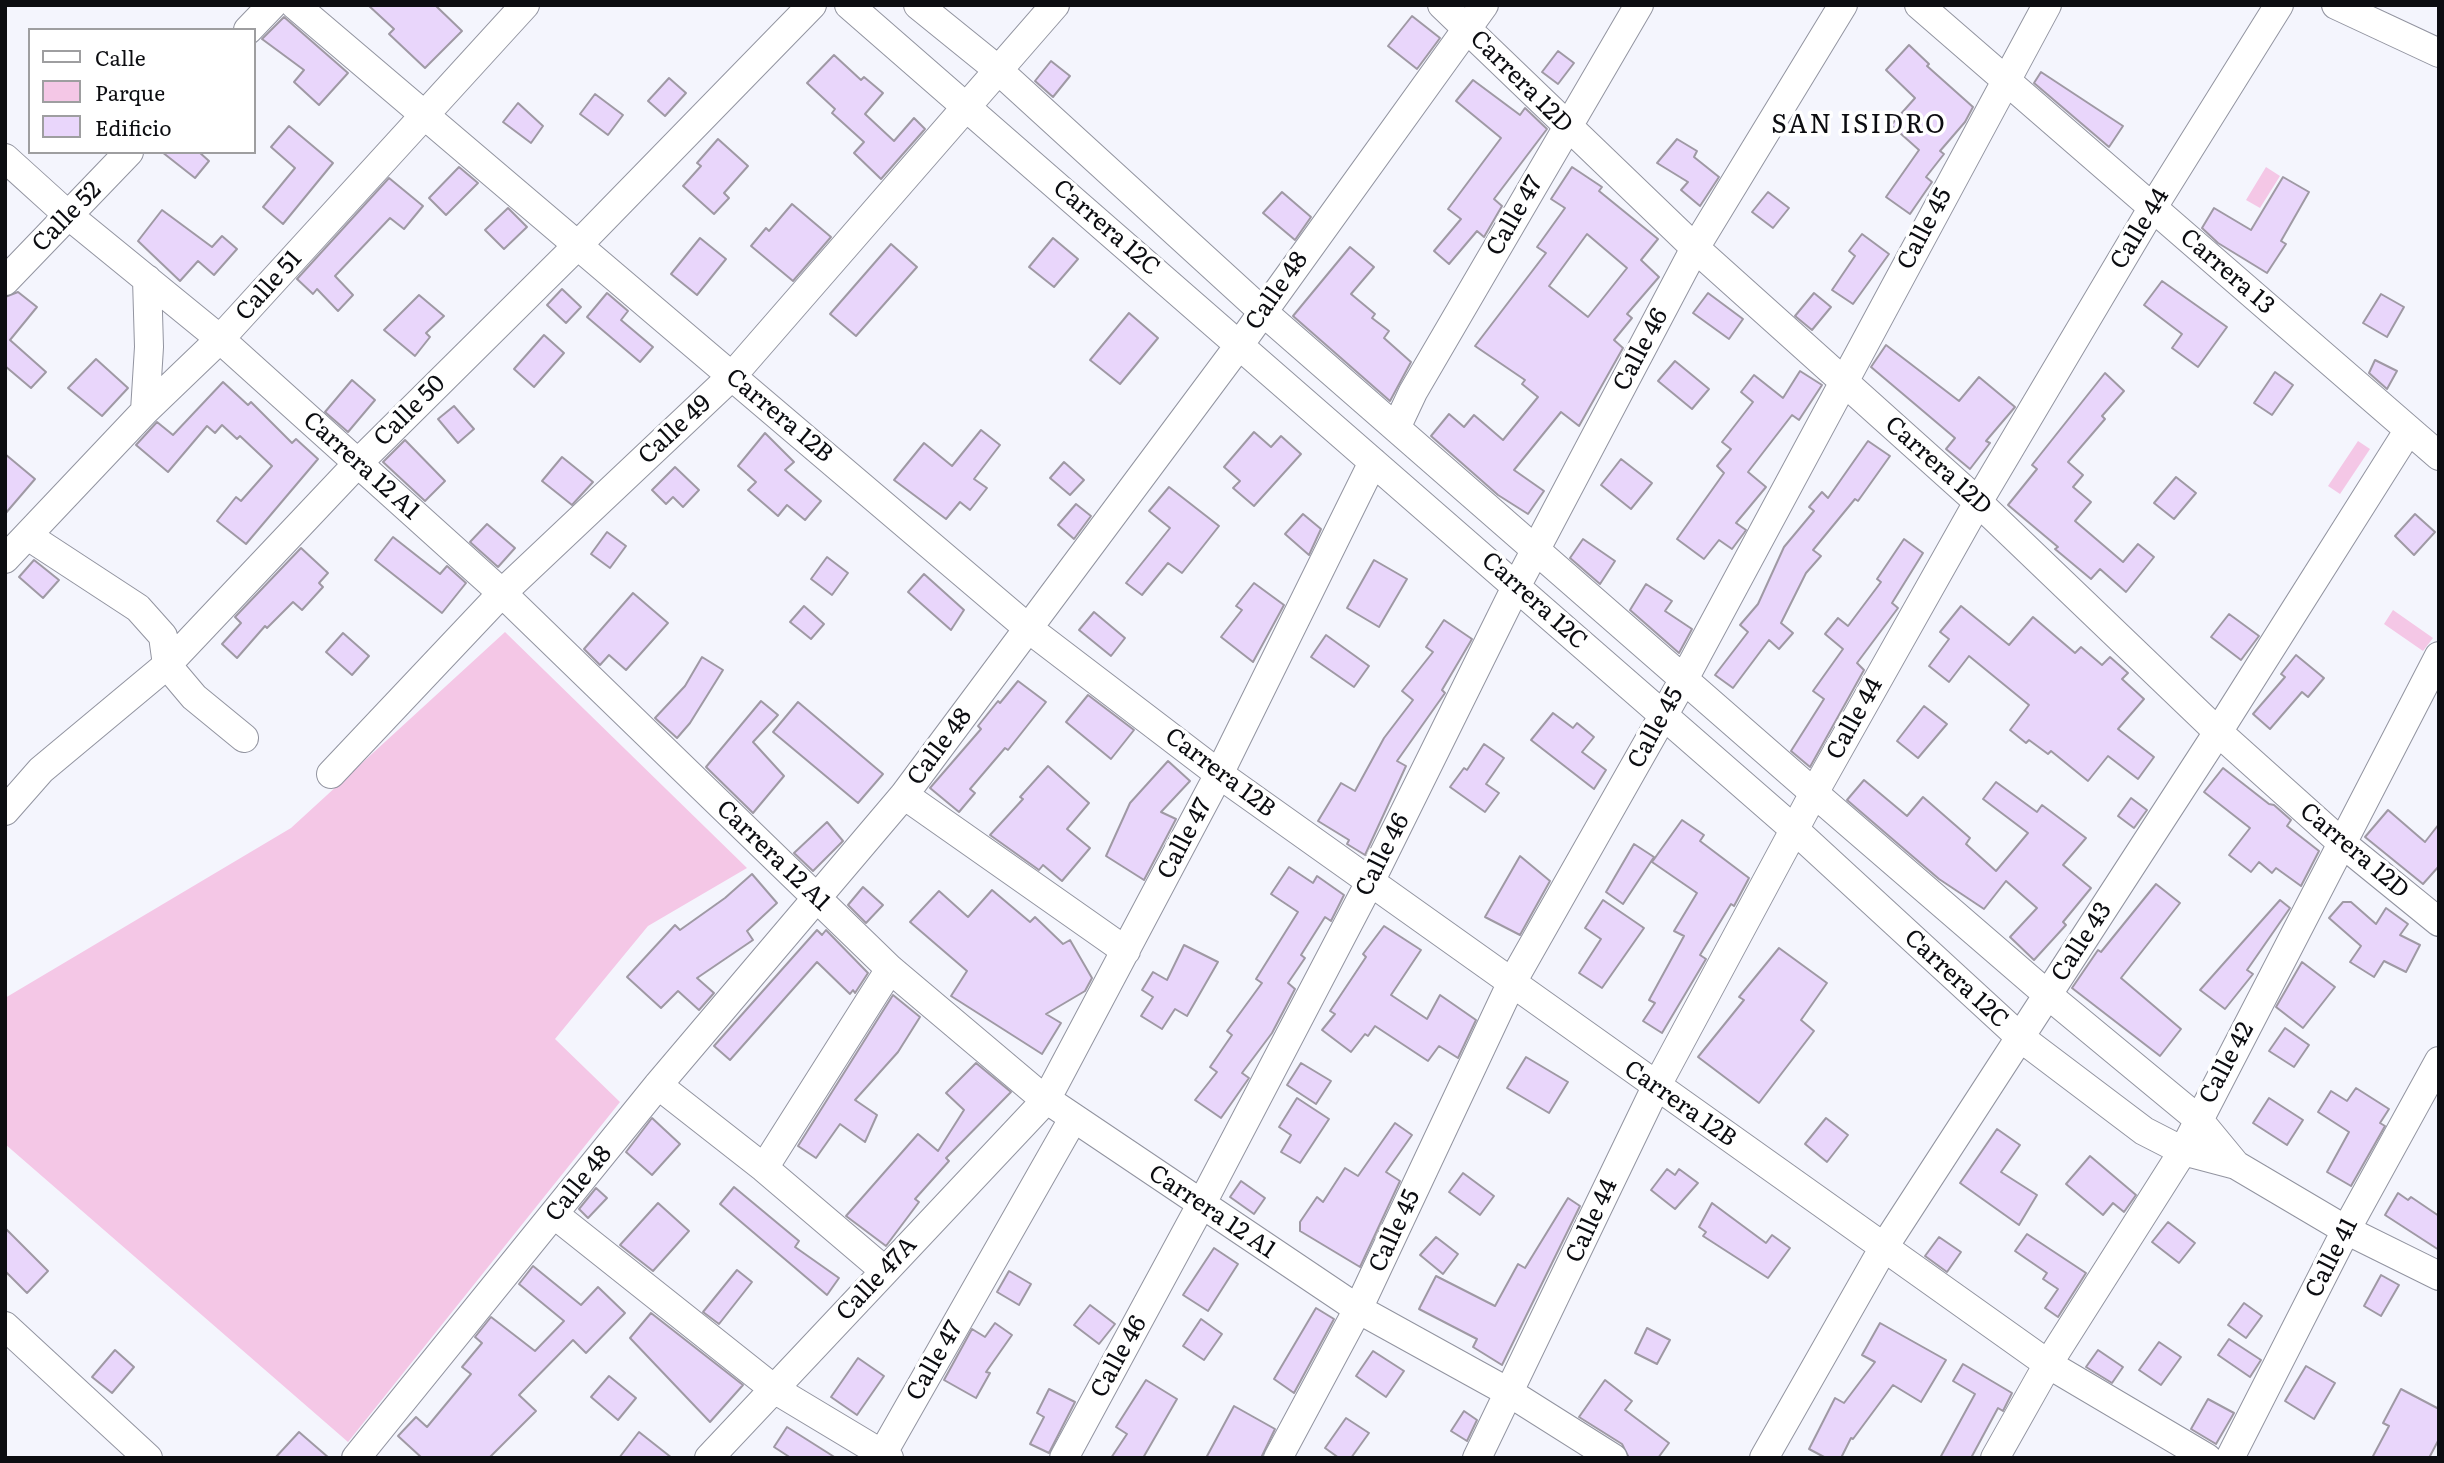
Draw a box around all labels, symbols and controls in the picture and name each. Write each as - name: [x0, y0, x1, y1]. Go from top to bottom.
- street label: Carrera 12D: [1464, 25, 1578, 139]
- legend: [28, 28, 256, 154]
- text: Calle: [95, 41, 146, 72]
- text: Parque: [95, 76, 165, 107]
- district label: SAN ISIDRO: [1773, 109, 1945, 141]
- text: Edificio: [95, 111, 171, 142]
- street label: Calle 47: [1481, 171, 1549, 261]
- street label: Carrera 12C: [1047, 174, 1165, 282]
- street label: Calle 52: [27, 176, 107, 258]
- street label: Calle 45: [1892, 183, 1958, 275]
- street label: Calle 44: [2105, 183, 2175, 275]
- street label: Carrera 13: [2174, 223, 2280, 321]
- street label: Calle 51: [230, 245, 308, 327]
- street label: Calle 48: [1240, 246, 1314, 336]
- street label: Calle 46: [1607, 304, 1675, 396]
- street label: Carrera 12B: [720, 363, 838, 469]
- street label: Calle 50: [368, 369, 452, 453]
- street label: Calle 49: [633, 389, 717, 471]
- street label: Carrera 12 A1: [297, 406, 425, 526]
- street label: Carrera 12D: [1879, 411, 1997, 521]
- street label: Carrera 12C: [1475, 546, 1593, 656]
- street label: Calle 44: [1821, 673, 1889, 765]
- street label: Calle 45: [1622, 683, 1690, 773]
- street label: Calle 48: [902, 703, 978, 791]
- street label: Carrera 12B: [1159, 722, 1281, 824]
- street label: Calle 47: [1152, 794, 1218, 884]
- street label: Carrera 12 A1: [710, 795, 836, 917]
- street label: Carrera 12D: [2294, 797, 2414, 905]
- street label: Calle 46: [1350, 809, 1416, 901]
- street label: Calle 43: [2046, 897, 2118, 987]
- street label: Carrera 12C: [1898, 924, 2014, 1034]
- street label: Calle 42: [2194, 1017, 2260, 1109]
- street label: Carrera 12B: [1618, 1055, 1742, 1153]
- street label: Calle 48: [540, 1140, 618, 1228]
- street label: Carrera 12 A1: [1143, 1159, 1281, 1265]
- street label: Calle 44: [1560, 1175, 1624, 1267]
- street label: Calle 45: [1363, 1185, 1427, 1277]
- street label: Calle 41: [2300, 1213, 2364, 1303]
- street label: Calle 47A: [831, 1231, 923, 1327]
- street label: Calle 46: [1085, 1311, 1153, 1403]
- street label: Calle 47: [901, 1316, 969, 1406]

